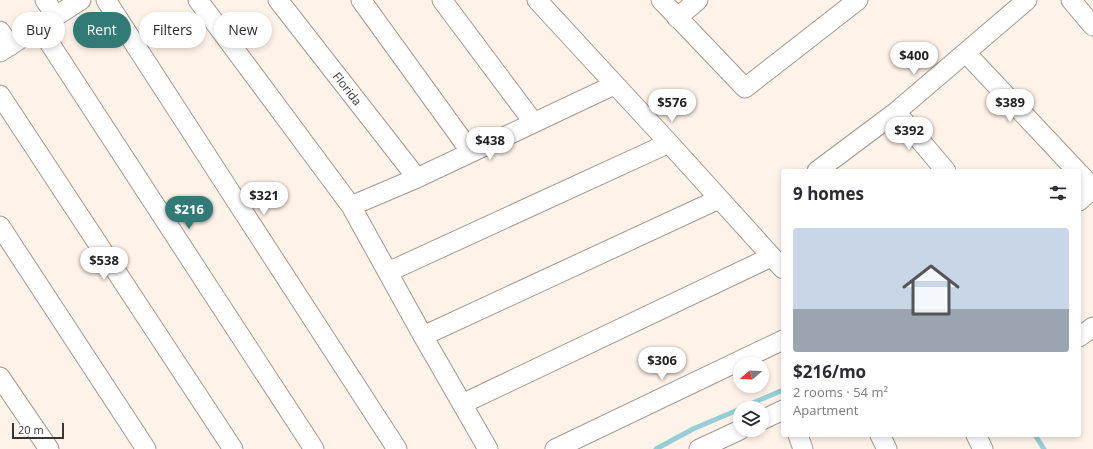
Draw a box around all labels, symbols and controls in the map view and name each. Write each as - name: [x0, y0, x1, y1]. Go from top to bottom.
- chip: Buy: [12, 12, 65, 48]
- chip: Rent: [73, 12, 131, 48]
- chip: Filters: [139, 12, 206, 48]
- chip: New: [214, 12, 272, 48]
- pin: $400: [890, 42, 938, 76]
- text: $400: [899, 46, 929, 64]
- street label: Florida: [329, 68, 366, 109]
- pin: $576: [648, 89, 696, 123]
- pin: $389: [986, 89, 1034, 123]
- text: $576: [657, 93, 687, 111]
- text: $389: [995, 93, 1025, 111]
- pin: $392: [885, 117, 933, 151]
- text: $392: [894, 121, 924, 139]
- pin: $438: [466, 127, 514, 161]
- text: $438: [475, 131, 505, 149]
- pin: $321: [240, 182, 288, 216]
- text: 9 homes: [793, 182, 864, 205]
- icon: filters: [1047, 182, 1069, 204]
- text: $321: [249, 186, 279, 204]
- pin: $216: [165, 196, 213, 230]
- text: $216: [174, 200, 204, 218]
- pin: $538: [80, 247, 128, 281]
- text: $538: [89, 251, 119, 269]
- icon: home: [895, 254, 967, 326]
- pin: $306: [638, 347, 686, 381]
- text: $306: [647, 351, 677, 369]
- north arrow: [733, 357, 769, 393]
- map controls: [733, 357, 769, 437]
- text: $216/mo: [793, 360, 866, 383]
- text: 2 rooms · 54 m²: [793, 383, 888, 401]
- button: layers: [733, 401, 769, 437]
- text: Apartment: [793, 401, 858, 419]
- scale bar: [12, 421, 64, 440]
- text: 20 m: [18, 422, 44, 437]

